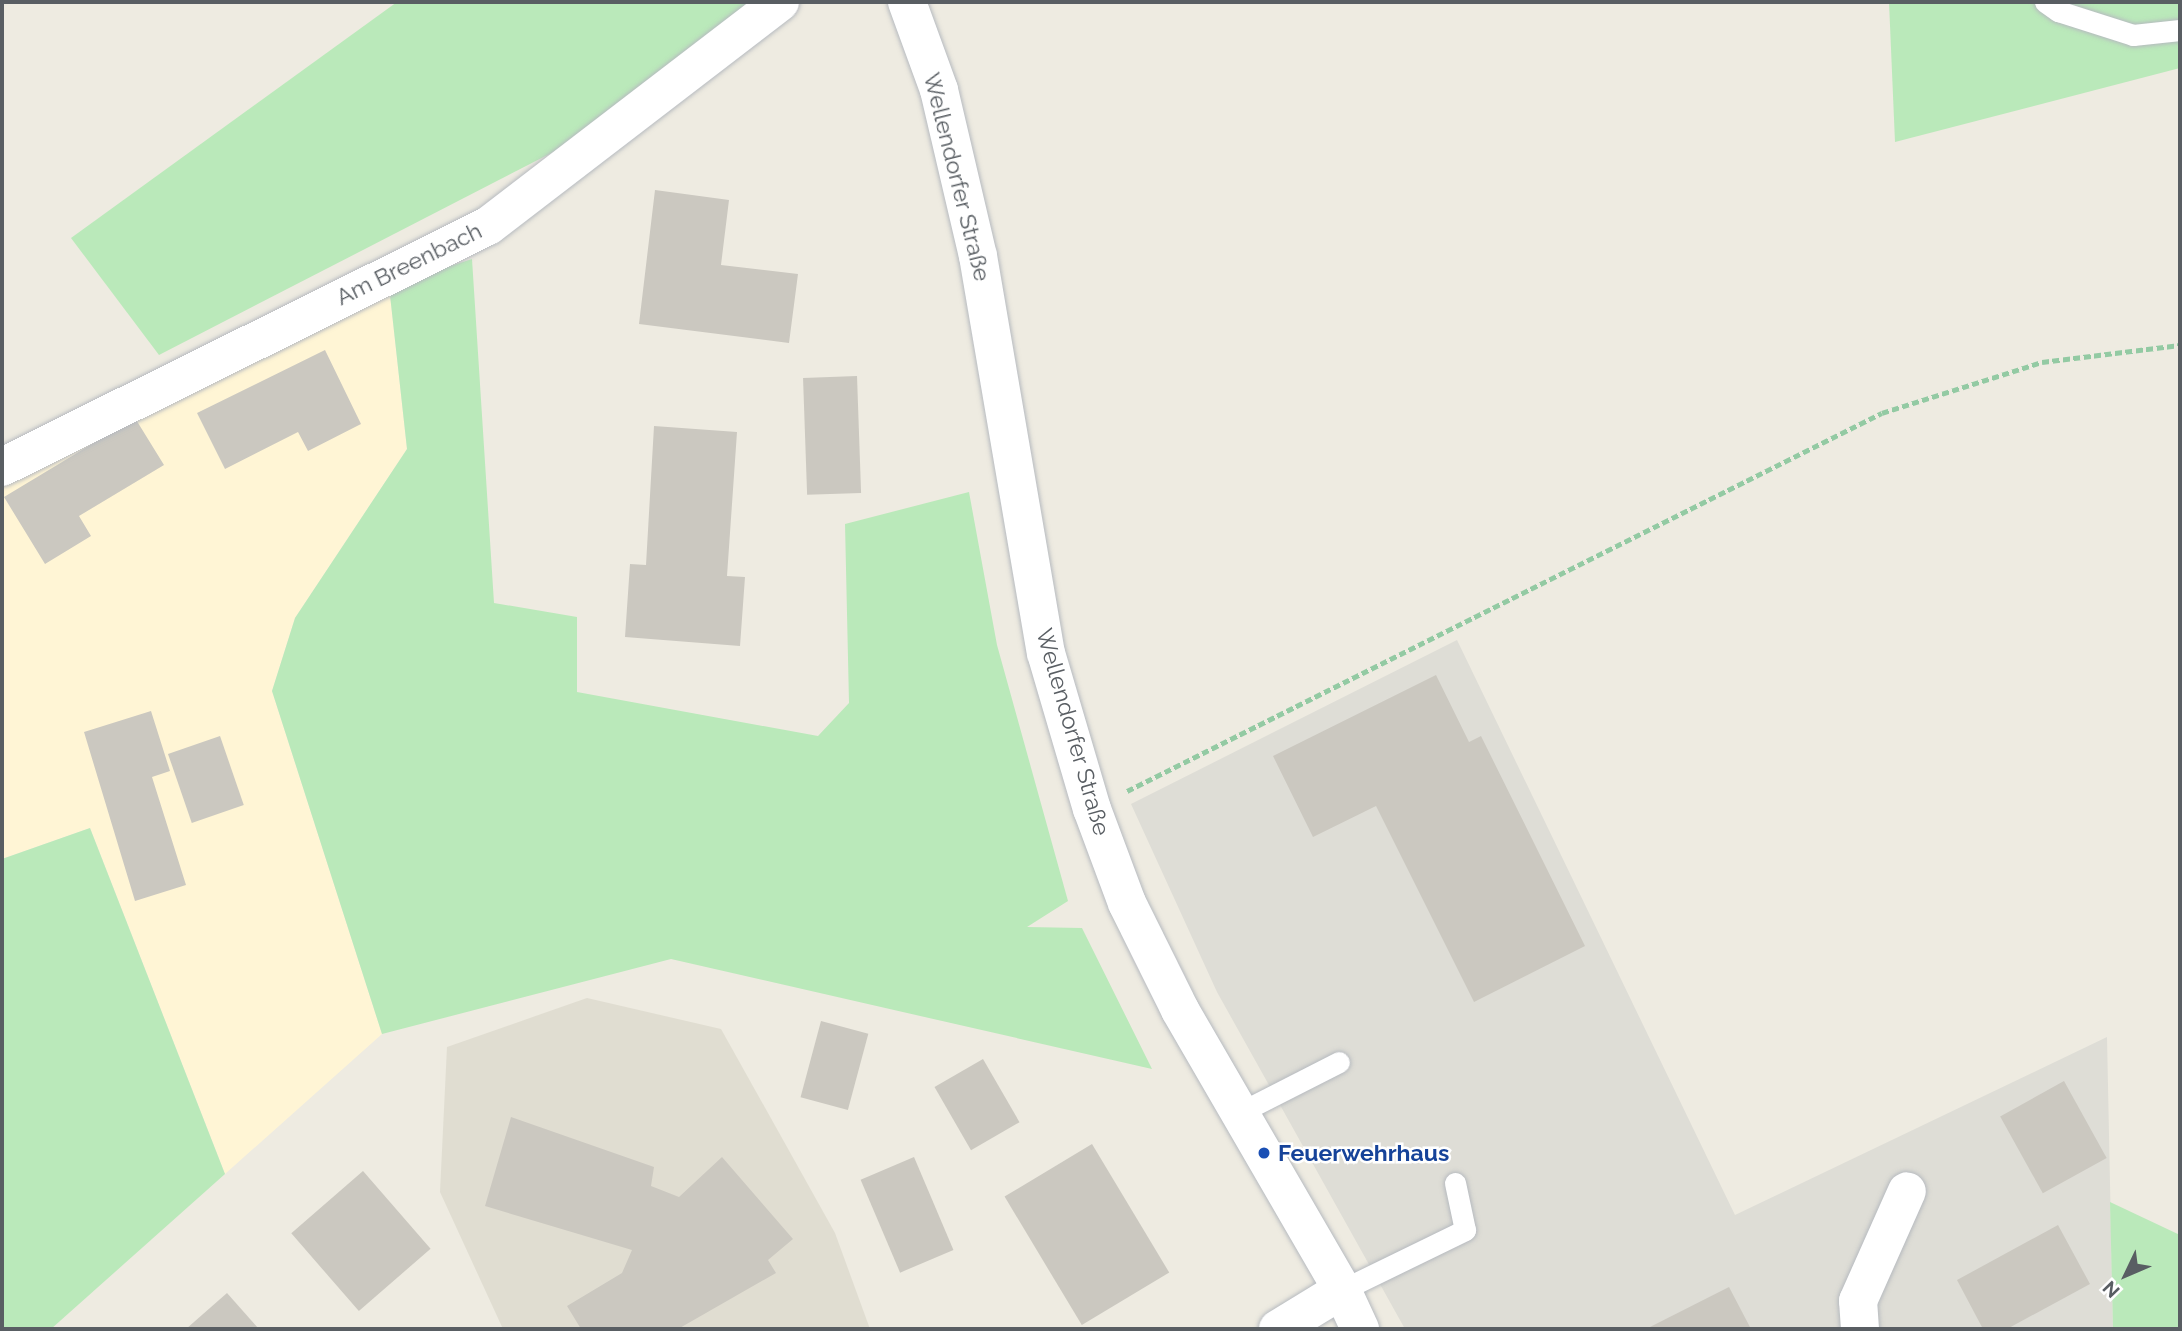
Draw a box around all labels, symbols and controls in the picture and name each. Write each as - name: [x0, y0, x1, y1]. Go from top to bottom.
- street label: Wellendorfer Straße: [918, 70, 996, 284]
- street label: Am Breenbach: [332, 217, 486, 311]
- street label: Wellendorfer Straße: [1030, 625, 1116, 839]
- place label: Feuerwehrhaus: [1278, 1139, 1449, 1167]
- marker: Feuerwehrhaus: [1256, 1145, 1272, 1161]
- north arrow: [2091, 1240, 2161, 1310]
- text: N: [2098, 1277, 2124, 1302]

